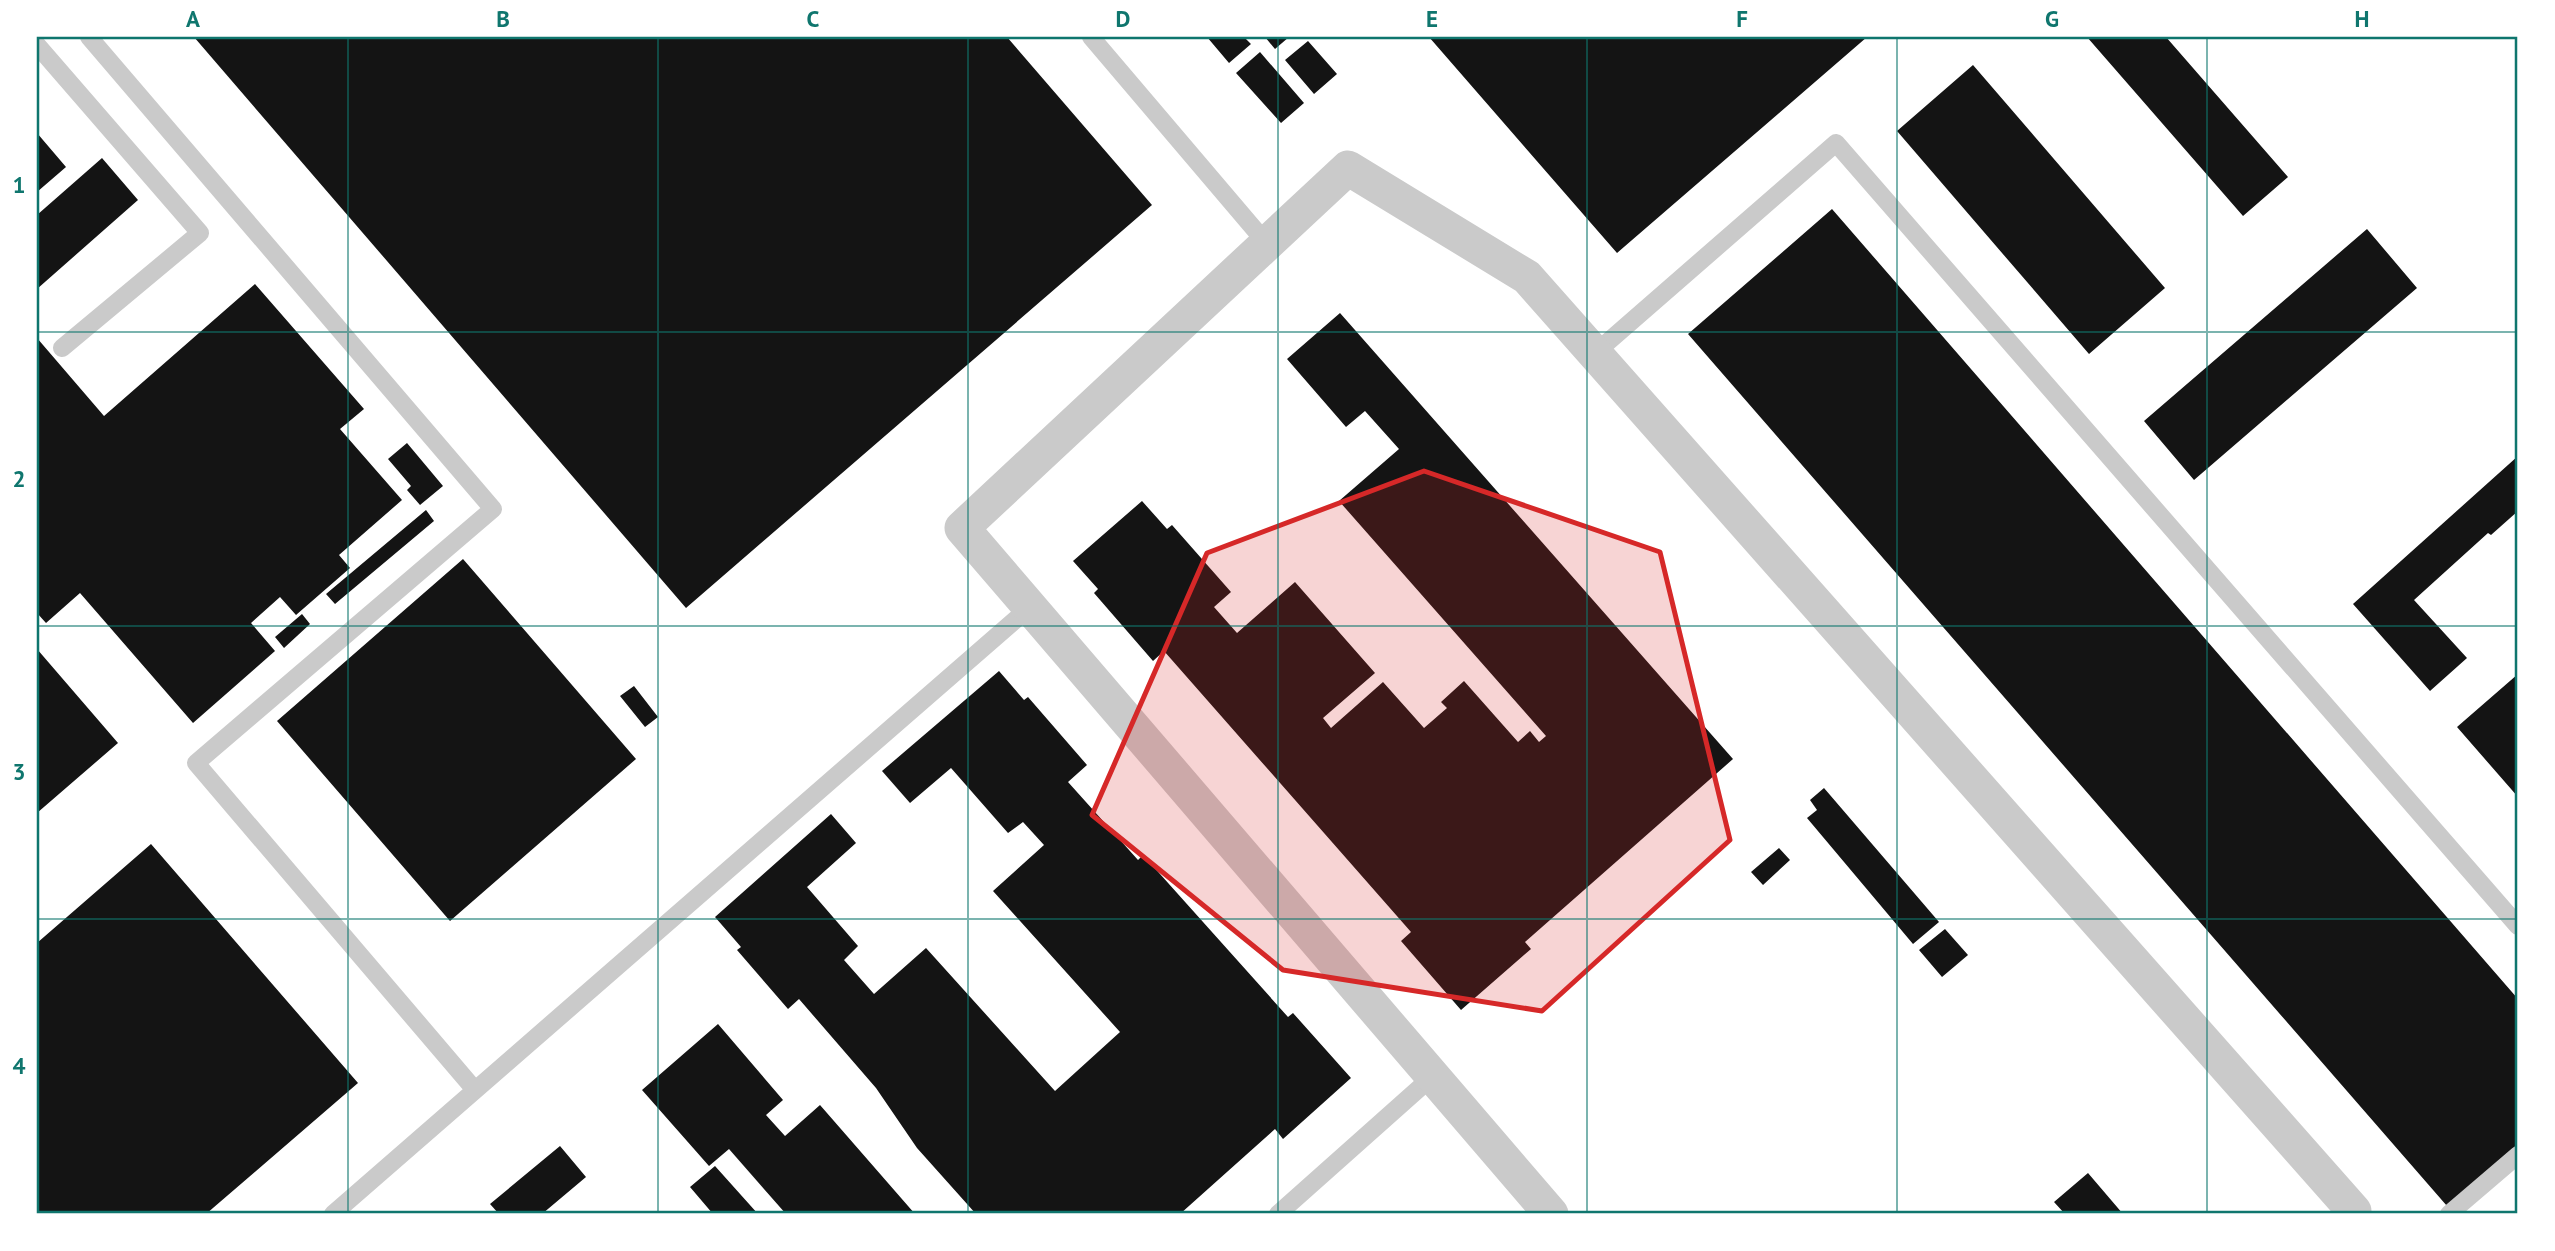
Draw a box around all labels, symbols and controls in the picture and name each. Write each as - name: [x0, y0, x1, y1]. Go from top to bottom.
- text: A: [186, 4, 200, 33]
- text: B: [496, 4, 510, 33]
- text: C: [807, 4, 820, 33]
- text: D: [1116, 4, 1130, 33]
- text: E: [1426, 4, 1438, 33]
- text: F: [1736, 4, 1748, 33]
- text: G: [2045, 4, 2059, 33]
- text: H: [2355, 4, 2369, 33]
- text: 1: [12, 170, 26, 199]
- text: 2: [12, 464, 26, 493]
- text: 3: [12, 757, 26, 786]
- text: 4: [12, 1051, 26, 1080]

